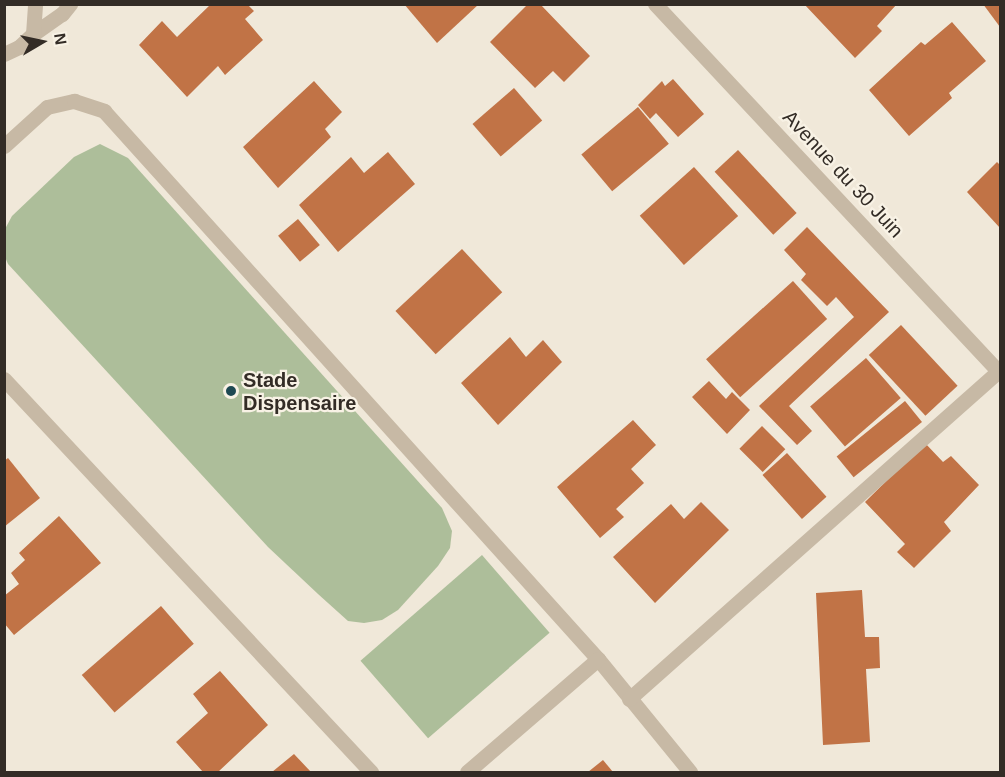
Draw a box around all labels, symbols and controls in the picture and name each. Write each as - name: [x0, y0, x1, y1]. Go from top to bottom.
- north arrow: [12, 12, 72, 72]
- text: N: [51, 32, 70, 46]
- street label: Avenue du 30 Juin: [778, 105, 908, 243]
- place label: Stade Dispensaire: [243, 368, 356, 415]
- marker: Stade Dispensaire: [224, 384, 238, 398]

